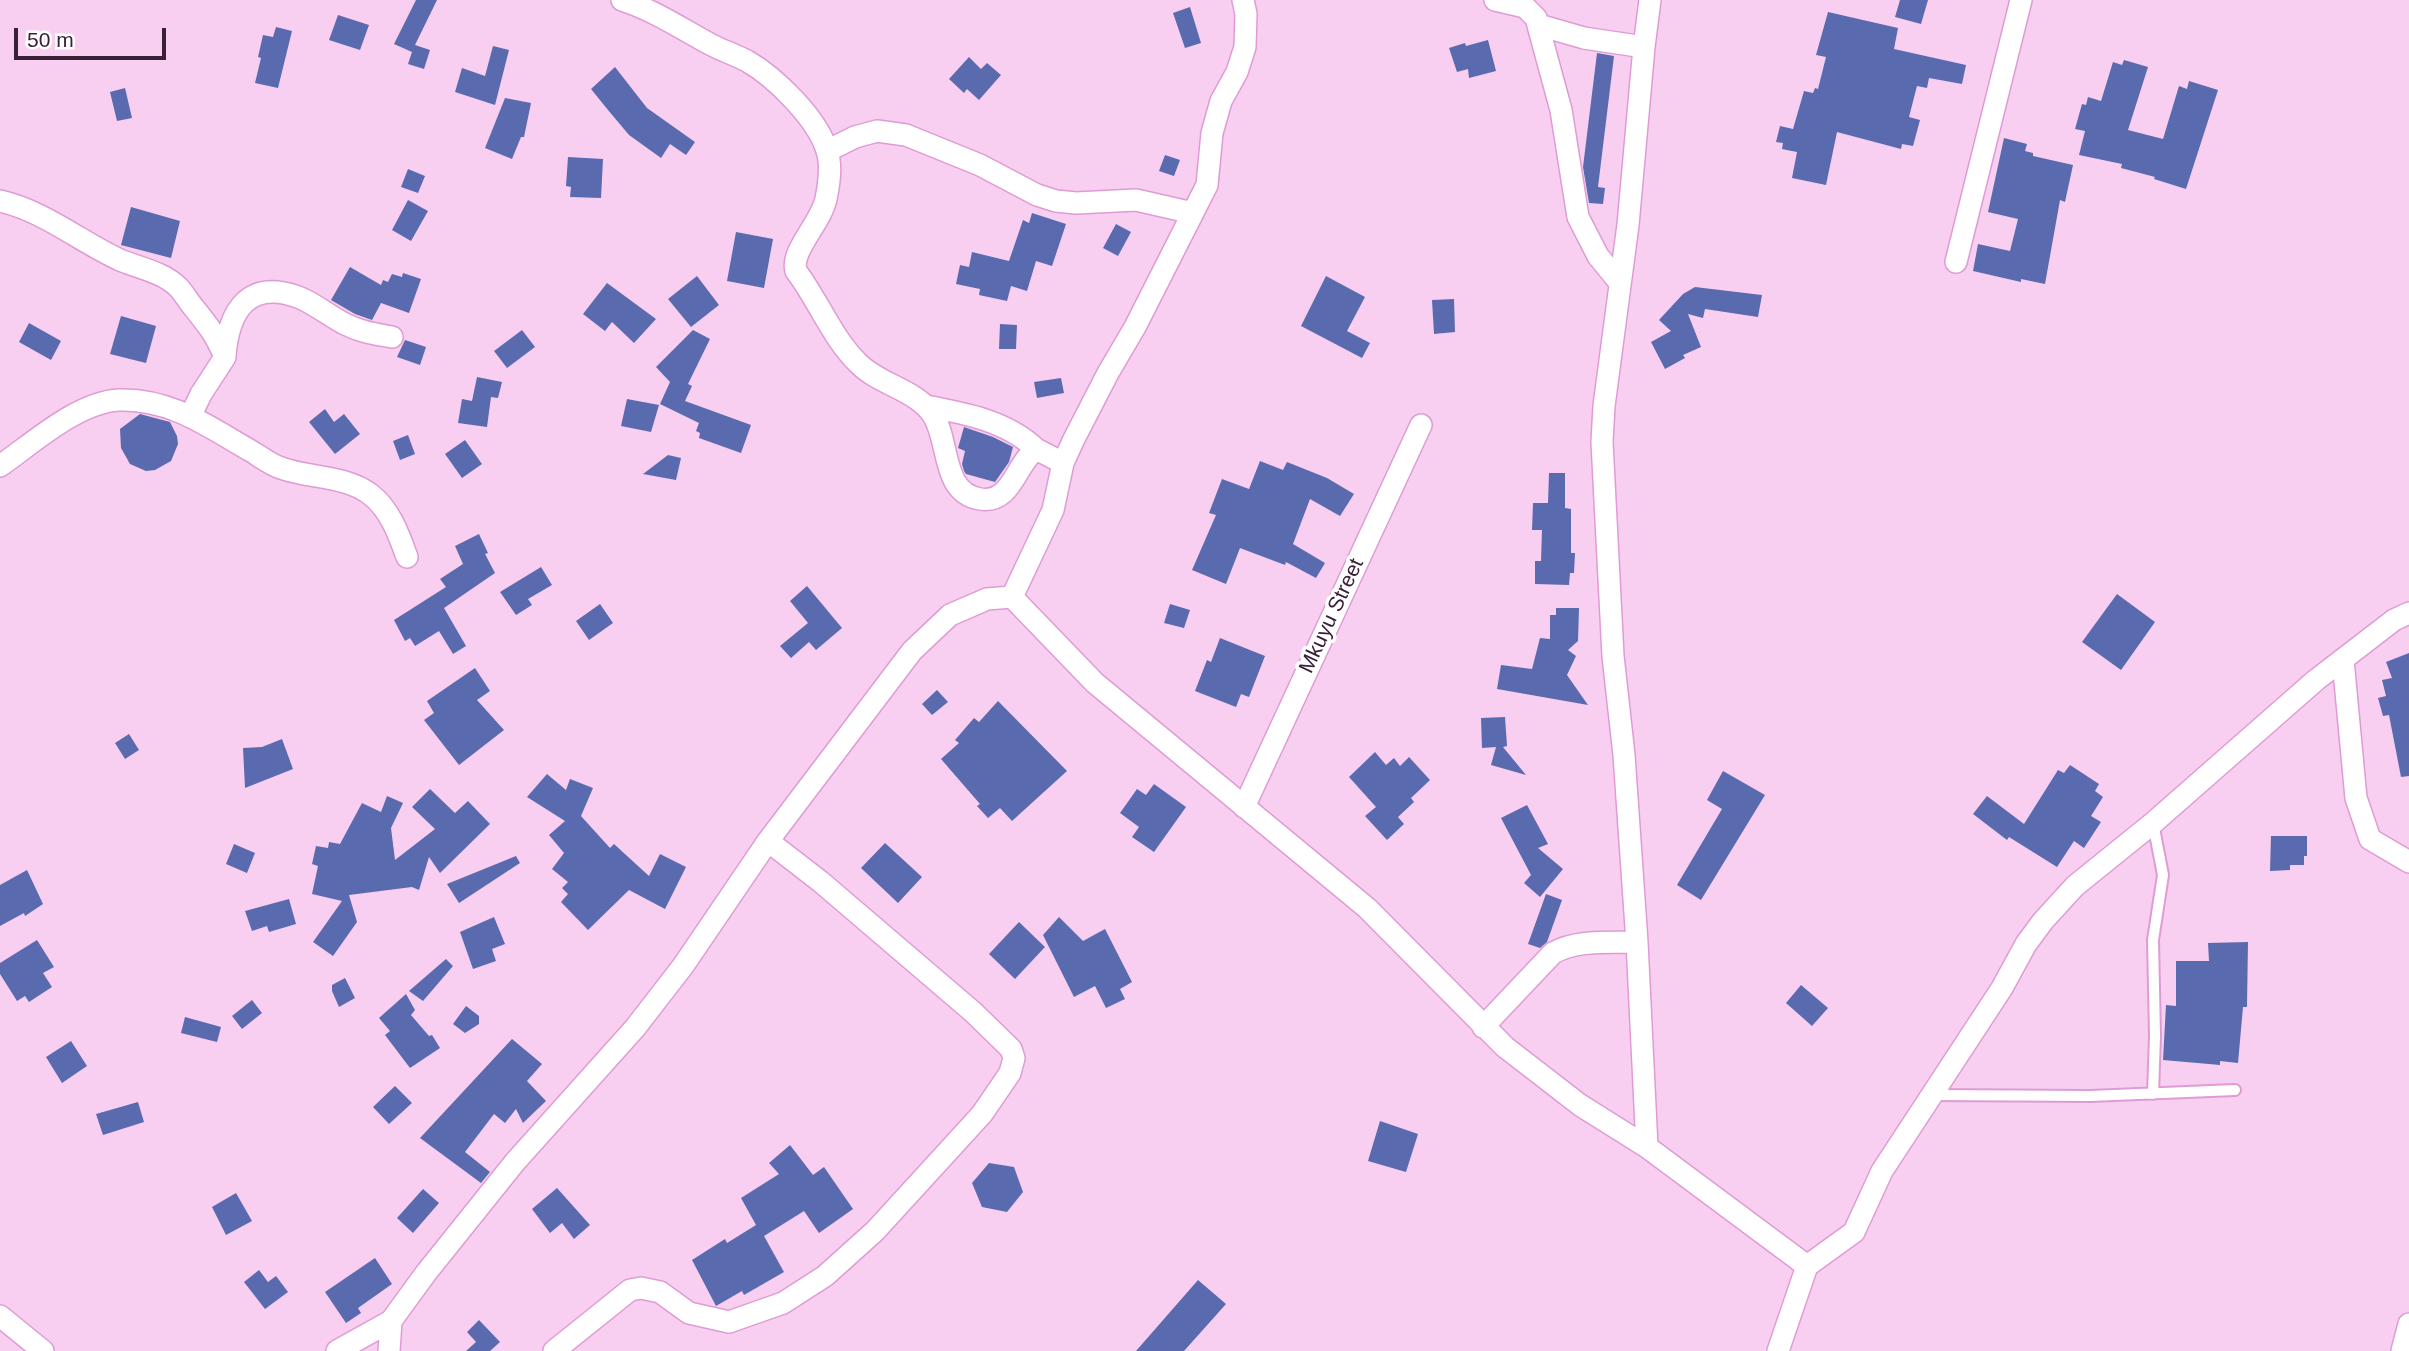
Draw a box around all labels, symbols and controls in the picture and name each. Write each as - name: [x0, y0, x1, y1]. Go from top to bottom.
- scale bar: [18, 14, 170, 58]
- text: 50 m: [27, 28, 74, 51]
- street label: Mkuyu Street: [1294, 555, 1370, 677]

